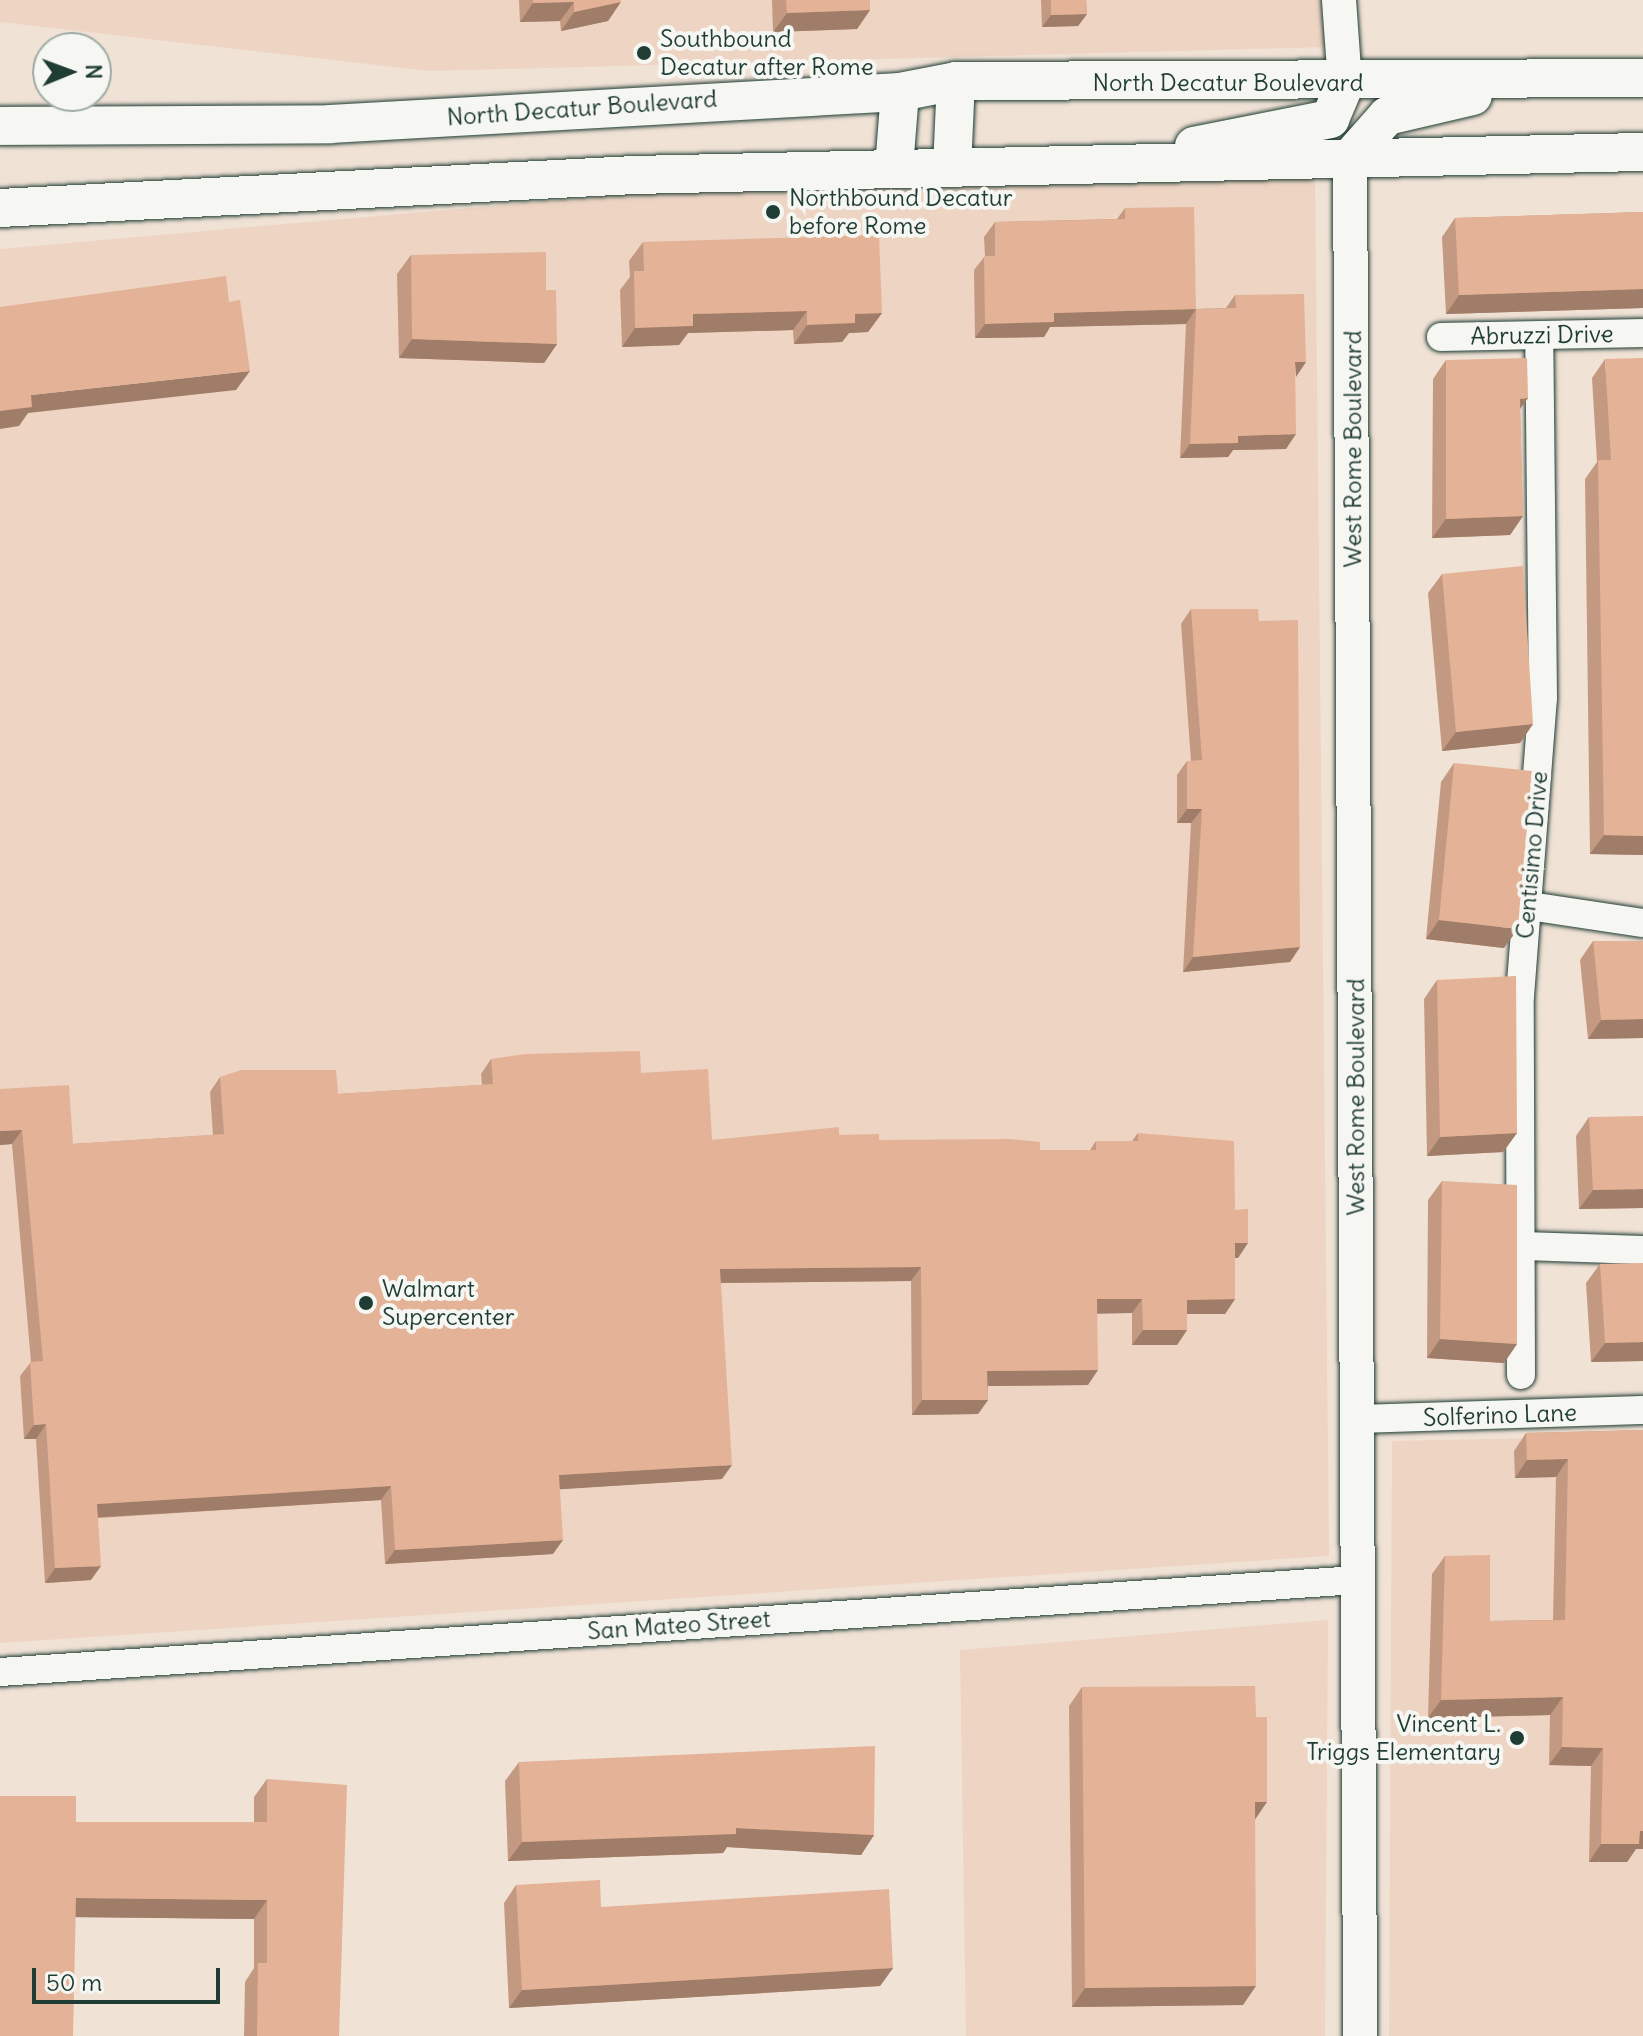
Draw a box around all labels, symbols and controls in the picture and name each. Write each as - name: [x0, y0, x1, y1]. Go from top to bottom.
- place label: Southbound Decatur after Rome: [660, 25, 874, 81]
- north arrow: [32, 32, 112, 112]
- marker: Southbound Decatur after Rome: [635, 44, 653, 62]
- text: N: [80, 64, 108, 79]
- street label: North Decatur Boulevard: [1093, 69, 1363, 97]
- street label: North Decatur Boulevard: [446, 84, 718, 132]
- place label: Northbound Decatur before Rome: [789, 184, 1013, 240]
- marker: Northbound Decatur before Rome: [764, 203, 782, 221]
- street label: Abruzzi Drive: [1470, 319, 1614, 351]
- street label: West Rome Boulevard: [1339, 330, 1367, 568]
- street label: Centisimo Drive: [1510, 770, 1554, 940]
- street label: West Rome Boulevard: [1342, 978, 1370, 1216]
- place label: Walmart Supercenter: [382, 1275, 515, 1331]
- marker: Walmart Supercenter: [357, 1294, 375, 1312]
- street label: Solferino Lane: [1423, 1398, 1577, 1432]
- street label: San Mateo Street: [586, 1604, 772, 1646]
- place label: Vincent L. Triggs Elementary: [1306, 1710, 1501, 1766]
- marker: Vincent L. Triggs Elementary: [1508, 1729, 1526, 1747]
- scale bar: [36, 1952, 224, 2002]
- text: 50 m: [46, 1967, 102, 1997]

